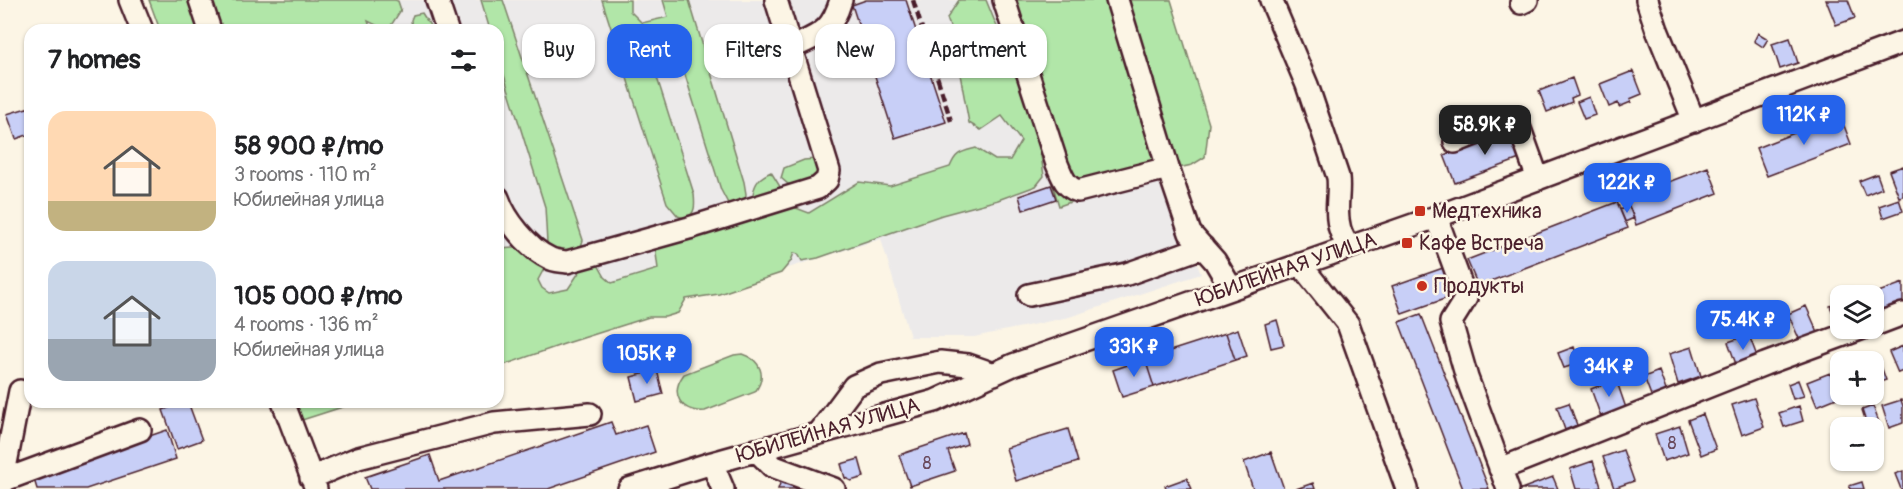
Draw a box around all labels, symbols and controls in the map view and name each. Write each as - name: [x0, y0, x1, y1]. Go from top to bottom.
- chip: Buy: [522, 24, 595, 78]
- chip: Rent: [607, 24, 692, 78]
- chip: Filters: [704, 24, 803, 78]
- chip: New: [815, 24, 895, 78]
- chip: Apartment: [907, 24, 1047, 78]
- text: 7 homes: [48, 44, 140, 76]
- icon: filters: [447, 44, 480, 77]
- pin: 112K ₽: [1755, 95, 1853, 146]
- text: 112K ₽: [1776, 102, 1832, 127]
- pin: 58.9K ₽: [1430, 105, 1540, 156]
- text: 58.9K ₽: [1453, 112, 1517, 137]
- text: 58 900 ₽/mo: [234, 130, 383, 162]
- icon: home: [96, 135, 168, 207]
- text: 3 rooms · 110 m²: [234, 162, 377, 187]
- pin: 122K ₽: [1578, 163, 1676, 214]
- text: 122K ₽: [1598, 170, 1656, 195]
- text: Юбилейная улица: [234, 187, 384, 212]
- place label: Медтехника: [1432, 198, 1542, 225]
- marker: Медтехника: [1413, 204, 1427, 218]
- street label: ЮБИЛЕЙНАЯ УЛИЦА: [1192, 226, 1380, 313]
- place label: Кафе Встреча: [1419, 230, 1544, 257]
- marker: Кафе Встреча: [1400, 236, 1414, 250]
- place label: Продукты: [1434, 273, 1524, 300]
- marker: Продукты: [1415, 279, 1429, 293]
- text: 105 000 ₽/mo: [234, 280, 403, 312]
- icon: home: [96, 285, 168, 357]
- map controls: [1830, 285, 1884, 471]
- button: layers: [1830, 285, 1884, 339]
- pin: 75.4K ₽: [1688, 300, 1798, 351]
- text: 75.4K ₽: [1710, 307, 1776, 332]
- text: 4 rooms · 136 m²: [234, 312, 379, 337]
- pin: 33K ₽: [1092, 327, 1176, 378]
- pin: 105K ₽: [598, 334, 696, 385]
- text: 33K ₽: [1109, 334, 1159, 359]
- text: Юбилейная улица: [234, 337, 384, 362]
- text: 105K ₽: [617, 341, 677, 366]
- pin: 34K ₽: [1567, 347, 1651, 398]
- button: +: [1830, 351, 1884, 405]
- text: 34K ₽: [1583, 354, 1635, 379]
- street label: ЮБИЛЕЙНАЯ УЛИЦА: [733, 391, 923, 470]
- button: −: [1830, 417, 1884, 471]
- house number: 8: [1667, 432, 1677, 455]
- house number: 8: [922, 452, 932, 475]

